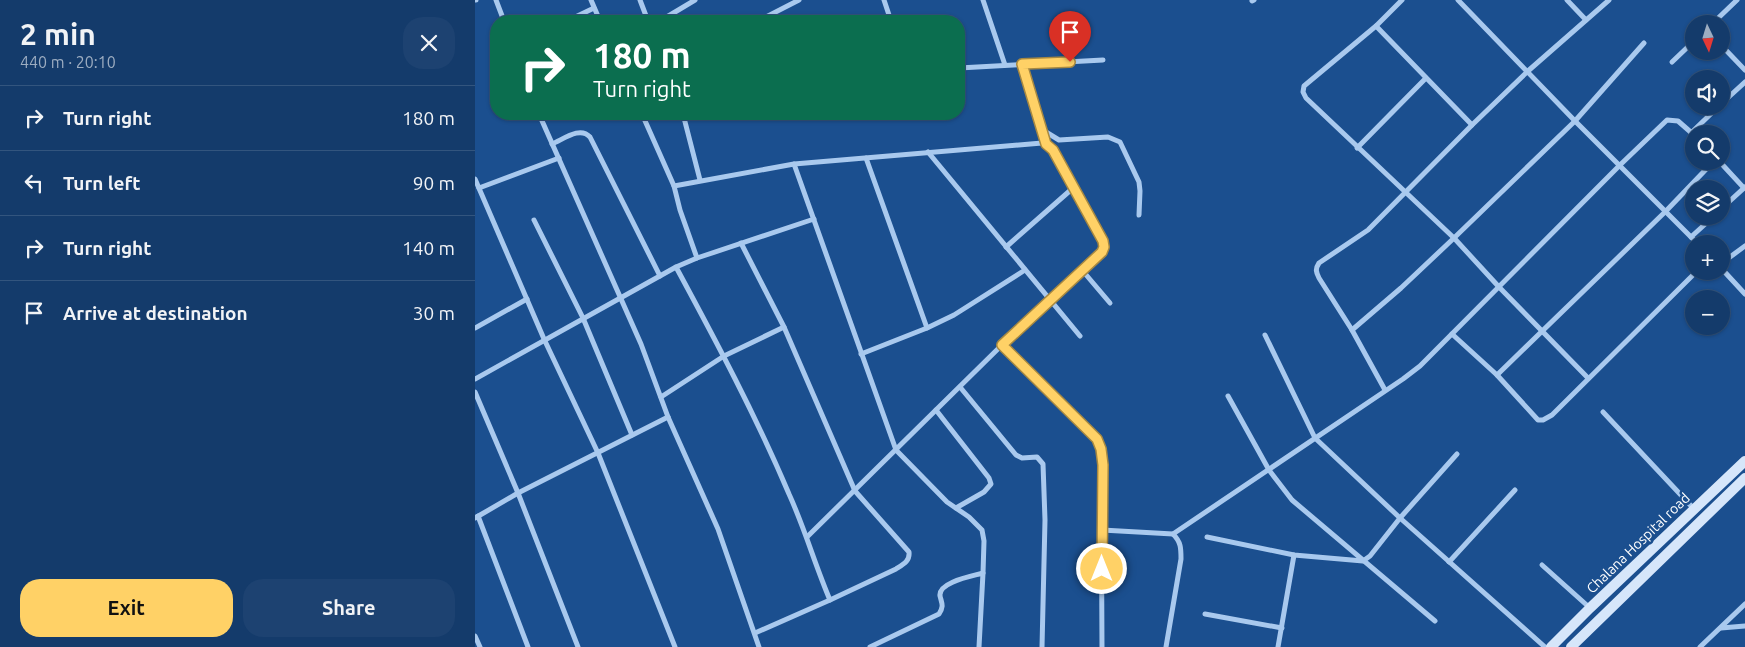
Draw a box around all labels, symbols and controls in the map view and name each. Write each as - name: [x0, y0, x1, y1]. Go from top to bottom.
- pin: [1049, 11, 1091, 62]
- north arrow: [1685, 15, 1730, 60]
- map controls: [1685, 15, 1730, 335]
- text: 2 min: [20, 17, 96, 51]
- button: close: [403, 17, 455, 69]
- icon: arrive: [1056, 18, 1084, 46]
- icon: right: [510, 35, 575, 100]
- text: 180 m: [593, 35, 691, 75]
- text: 440 m · 20:10: [20, 53, 116, 71]
- button: sound: [1685, 70, 1730, 115]
- text: Turn right: [593, 76, 691, 101]
- icon: right: [20, 104, 48, 132]
- text: Turn right: [63, 107, 151, 129]
- text: 180 m: [402, 107, 455, 129]
- button: search: [1685, 125, 1730, 170]
- icon: left: [20, 169, 48, 197]
- text: Turn left: [63, 172, 141, 194]
- text: 90 m: [413, 172, 455, 194]
- button: layers: [1685, 180, 1730, 225]
- icon: right: [20, 234, 48, 262]
- button: +: [1685, 235, 1730, 280]
- text: Turn right: [63, 237, 151, 259]
- text: 140 m: [402, 237, 455, 259]
- button: −: [1685, 290, 1730, 335]
- icon: arrive: [20, 299, 48, 327]
- text: Arrive at destination: [63, 302, 248, 324]
- text: 30 m: [413, 302, 455, 324]
- street label: Chalana Hospital road: [1583, 490, 1693, 596]
- position arrow: [1075, 542, 1127, 594]
- button: Exit: [20, 579, 233, 637]
- button: Share: [243, 579, 455, 637]

